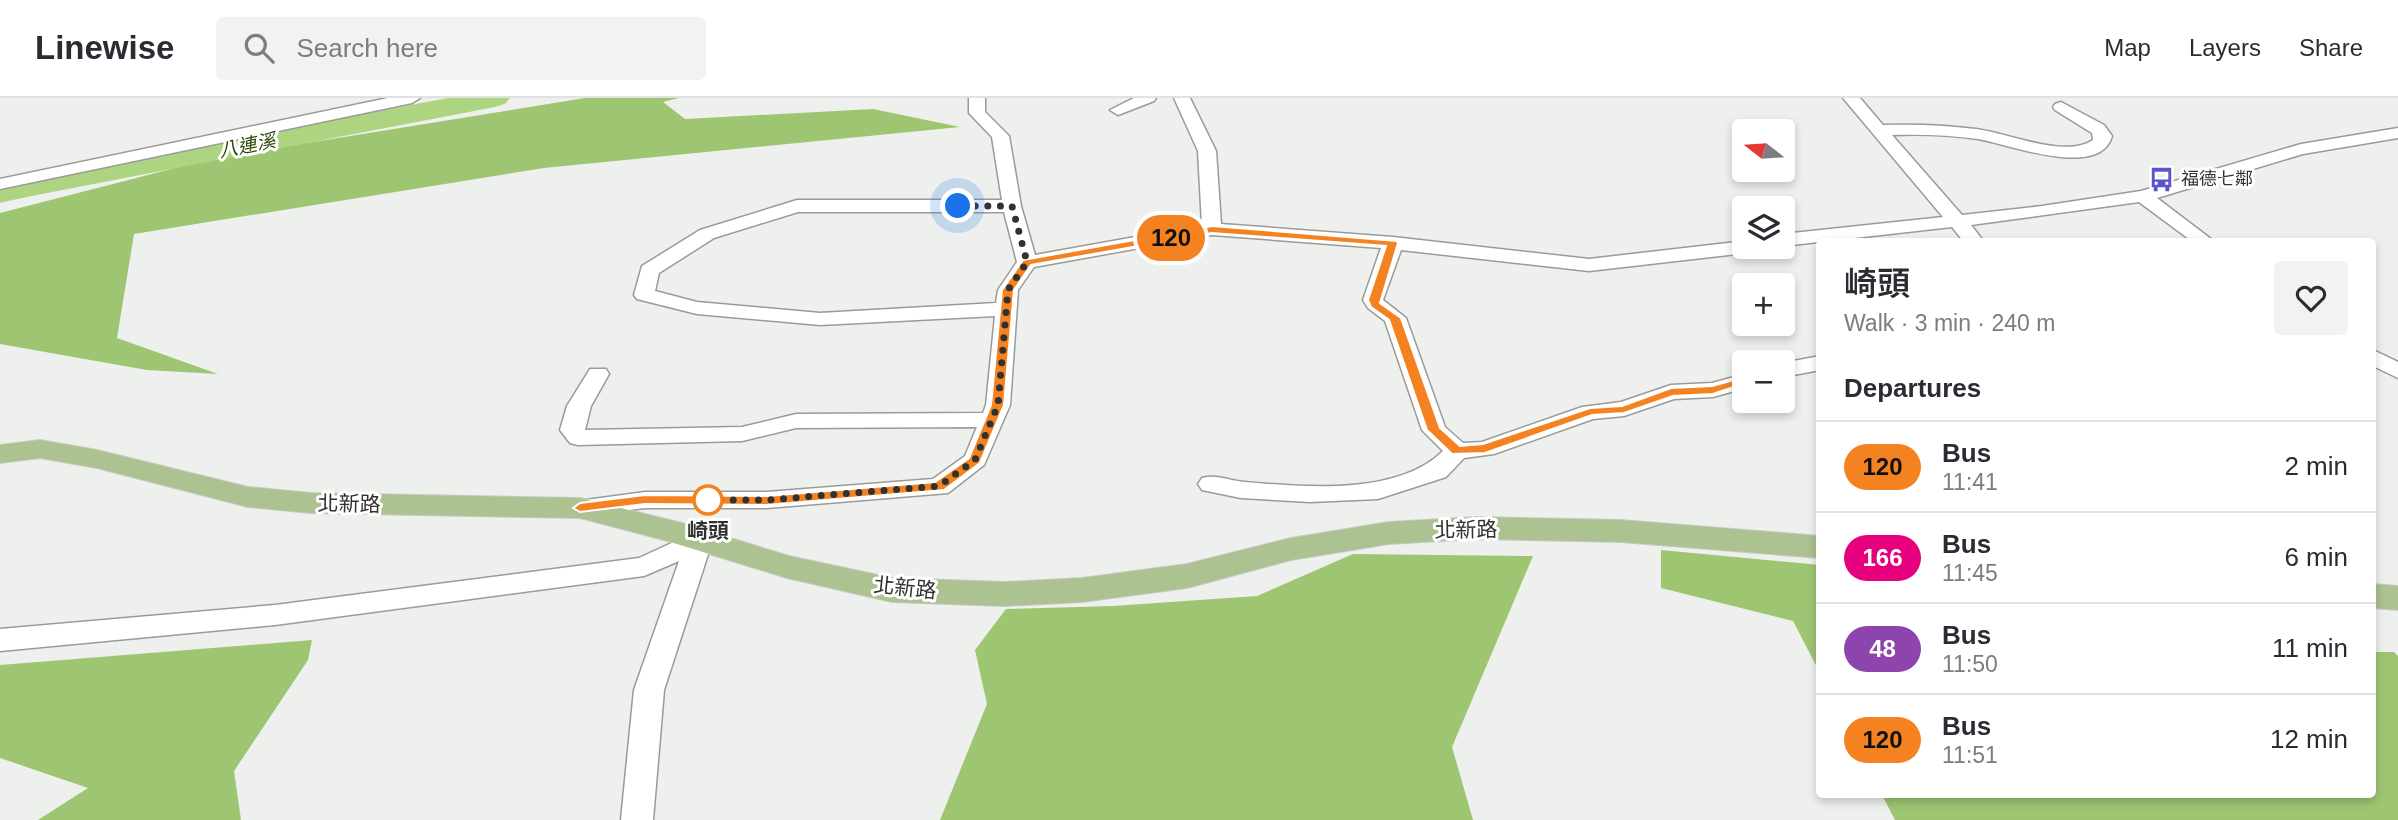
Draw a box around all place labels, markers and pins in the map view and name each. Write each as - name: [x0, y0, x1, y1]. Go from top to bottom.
- bus stop icon: 福德七鄰: [2147, 165, 2175, 193]
- place label: 福德七鄰: [2181, 169, 2253, 189]
- marker: 崎頭: [693, 485, 723, 515]
- place label: 崎頭: [687, 519, 729, 542]

